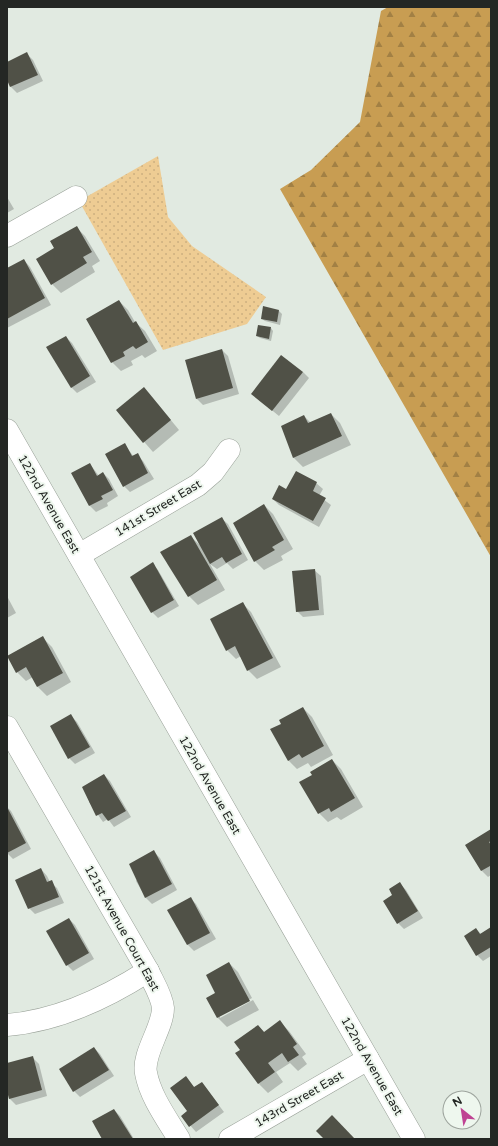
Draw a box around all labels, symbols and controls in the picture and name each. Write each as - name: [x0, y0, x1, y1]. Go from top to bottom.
- street label: 122nd Avenue East: [15, 452, 83, 556]
- street label: 141st Street East: [112, 477, 204, 539]
- street label: 122nd Avenue East: [176, 733, 244, 837]
- street label: 121st Avenue Court East: [82, 863, 163, 994]
- street label: 122nd Avenue East: [338, 1014, 406, 1118]
- street label: 143rd Street East: [252, 1068, 346, 1130]
- north arrow: [442, 1090, 482, 1130]
- text: N: [450, 1094, 464, 1110]

